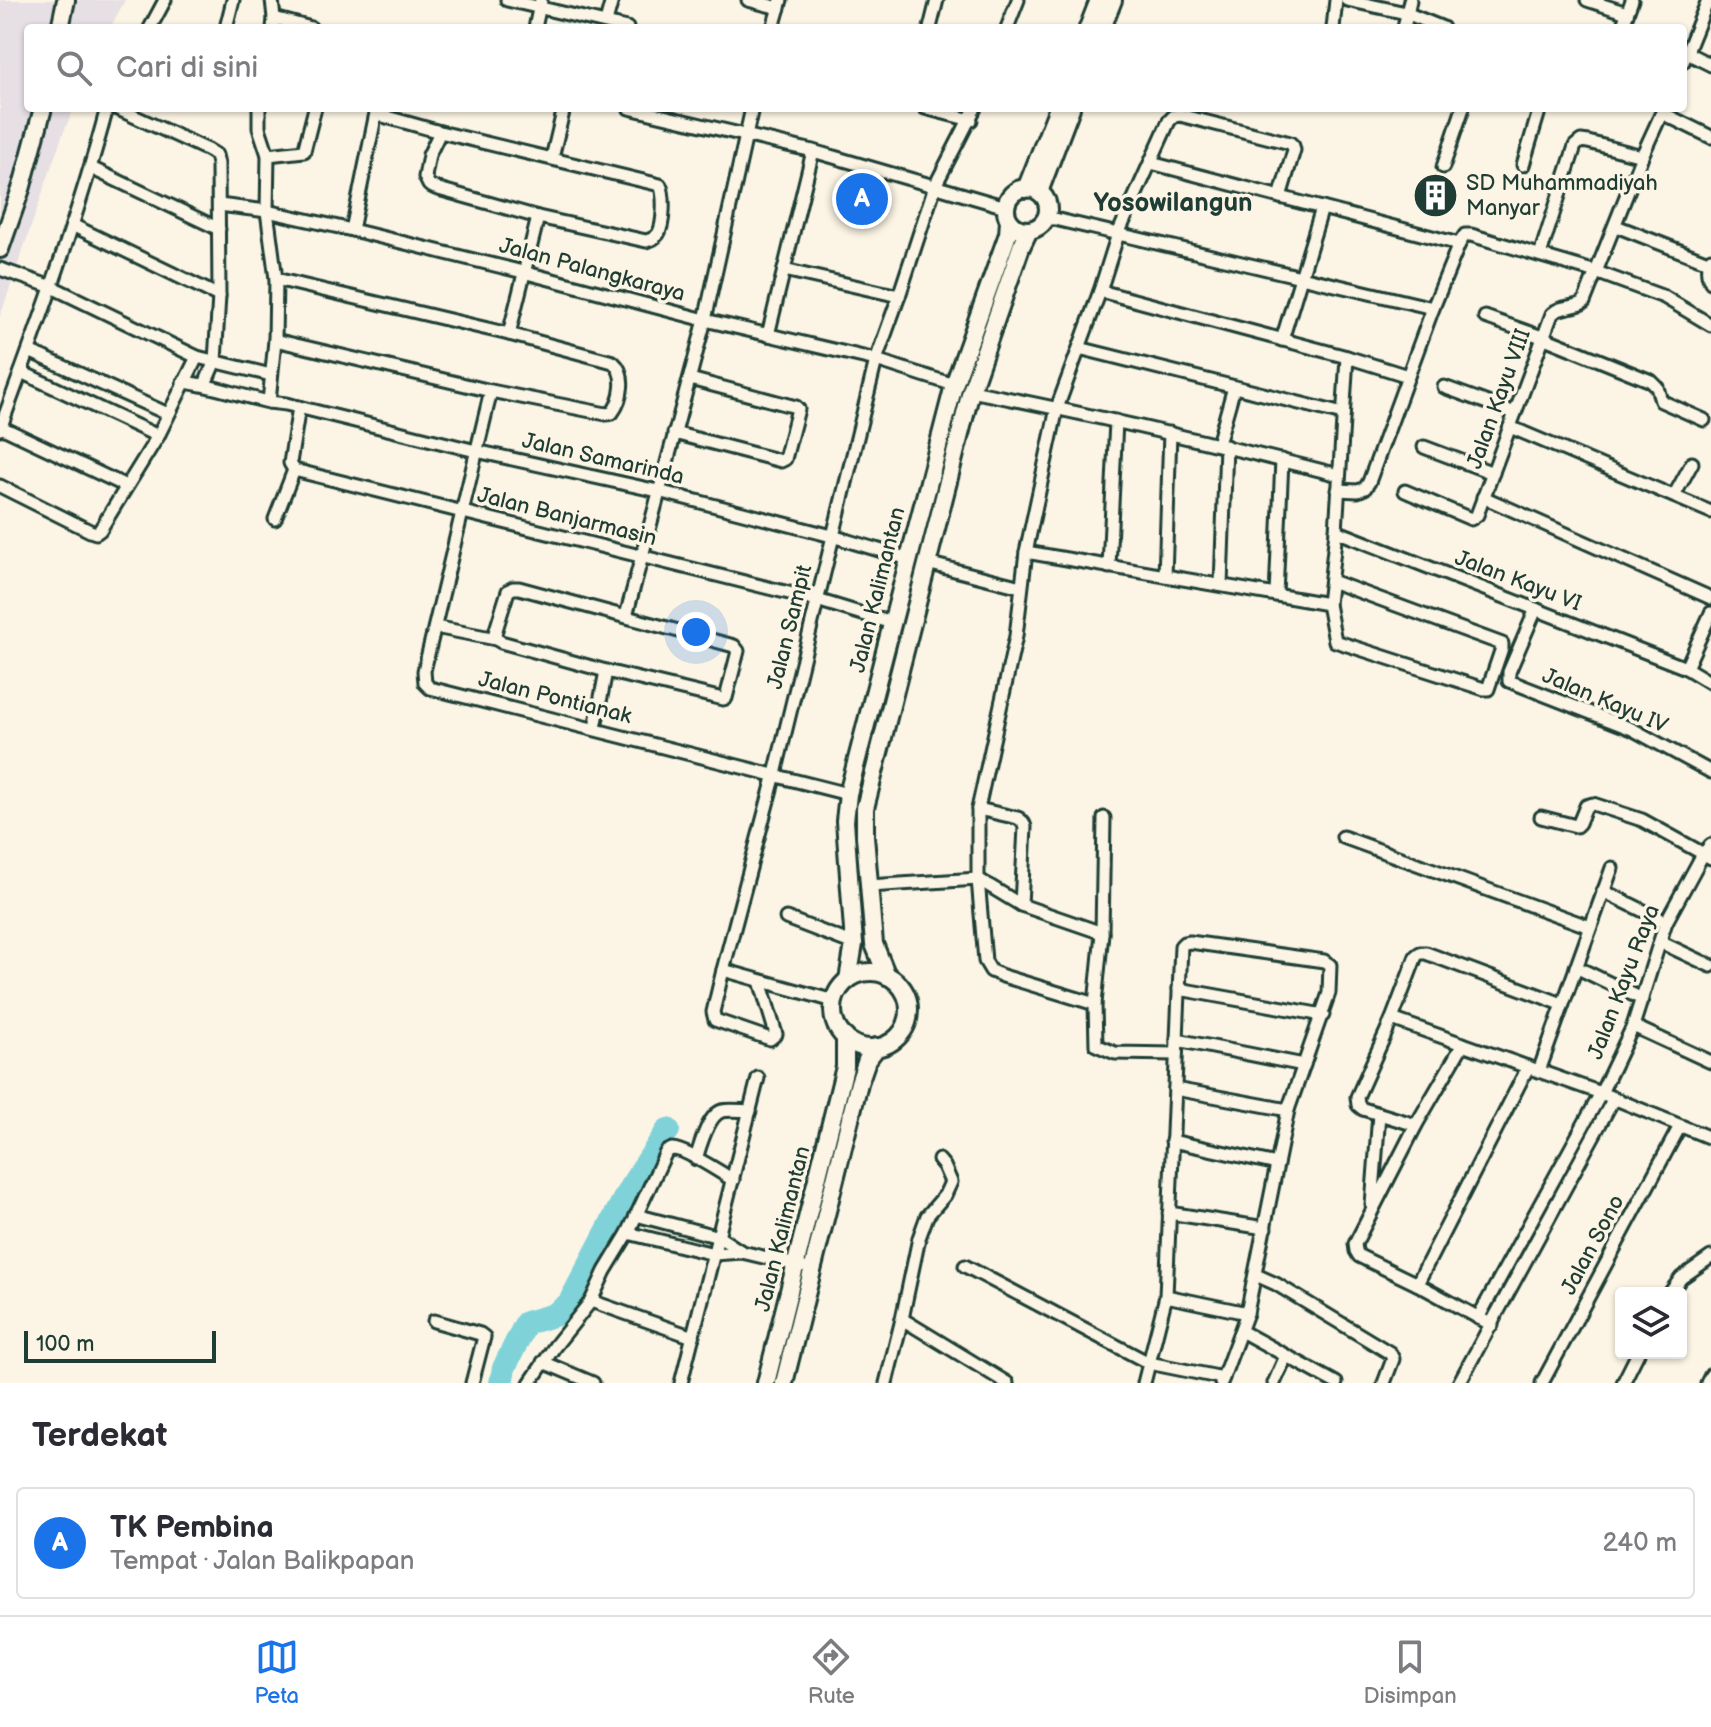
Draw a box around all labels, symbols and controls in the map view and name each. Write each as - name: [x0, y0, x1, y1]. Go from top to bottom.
- search box: [24, 24, 1687, 112]
- icon: search: [52, 46, 96, 90]
- text: Cari di sini: [116, 50, 258, 86]
- pin: A: [836, 169, 888, 229]
- place label: SD Muhammadiyah Manyar: [1466, 170, 1658, 222]
- building icon: SD Muhammadiyah Manyar: [1411, 172, 1459, 220]
- district label: Yosowilangun: [1093, 188, 1253, 219]
- street label: Jalan Palangkaraya: [496, 232, 688, 308]
- street label: Jalan Kayu VIII: [1461, 325, 1537, 473]
- street label: Jalan Samarinda: [519, 427, 687, 491]
- street label: Jalan Banjarmasin: [475, 482, 659, 552]
- street label: Jalan Kalimantan: [844, 504, 912, 676]
- street label: Jalan Kayu VI: [1451, 545, 1585, 618]
- street label: Jalan Sampit: [762, 562, 819, 692]
- your location: [676, 612, 716, 652]
- street label: Jalan Kayu IV: [1538, 662, 1672, 740]
- street label: Jalan Pontianak: [476, 666, 635, 730]
- street label: Jalan Kayu Raya: [1582, 901, 1666, 1063]
- street label: Jalan Kalimantan: [749, 1143, 817, 1315]
- street label: Jalan Sono: [1555, 1190, 1631, 1300]
- map controls: [1615, 1287, 1687, 1359]
- button: layers: [1615, 1287, 1687, 1359]
- scale bar: [24, 1327, 216, 1363]
- text: 100 m: [36, 1331, 95, 1358]
- text: Terdekat: [32, 1415, 167, 1456]
- text: TK Pembina: [110, 1510, 274, 1546]
- text: A: [52, 1528, 68, 1559]
- text: 240 m: [1602, 1528, 1677, 1559]
- text: Tempat · Jalan Balikpapan: [110, 1546, 414, 1577]
- tab: Peta: [254, 1635, 299, 1710]
- tab: Rute: [808, 1635, 855, 1710]
- tab: Disimpan: [1364, 1635, 1457, 1710]

